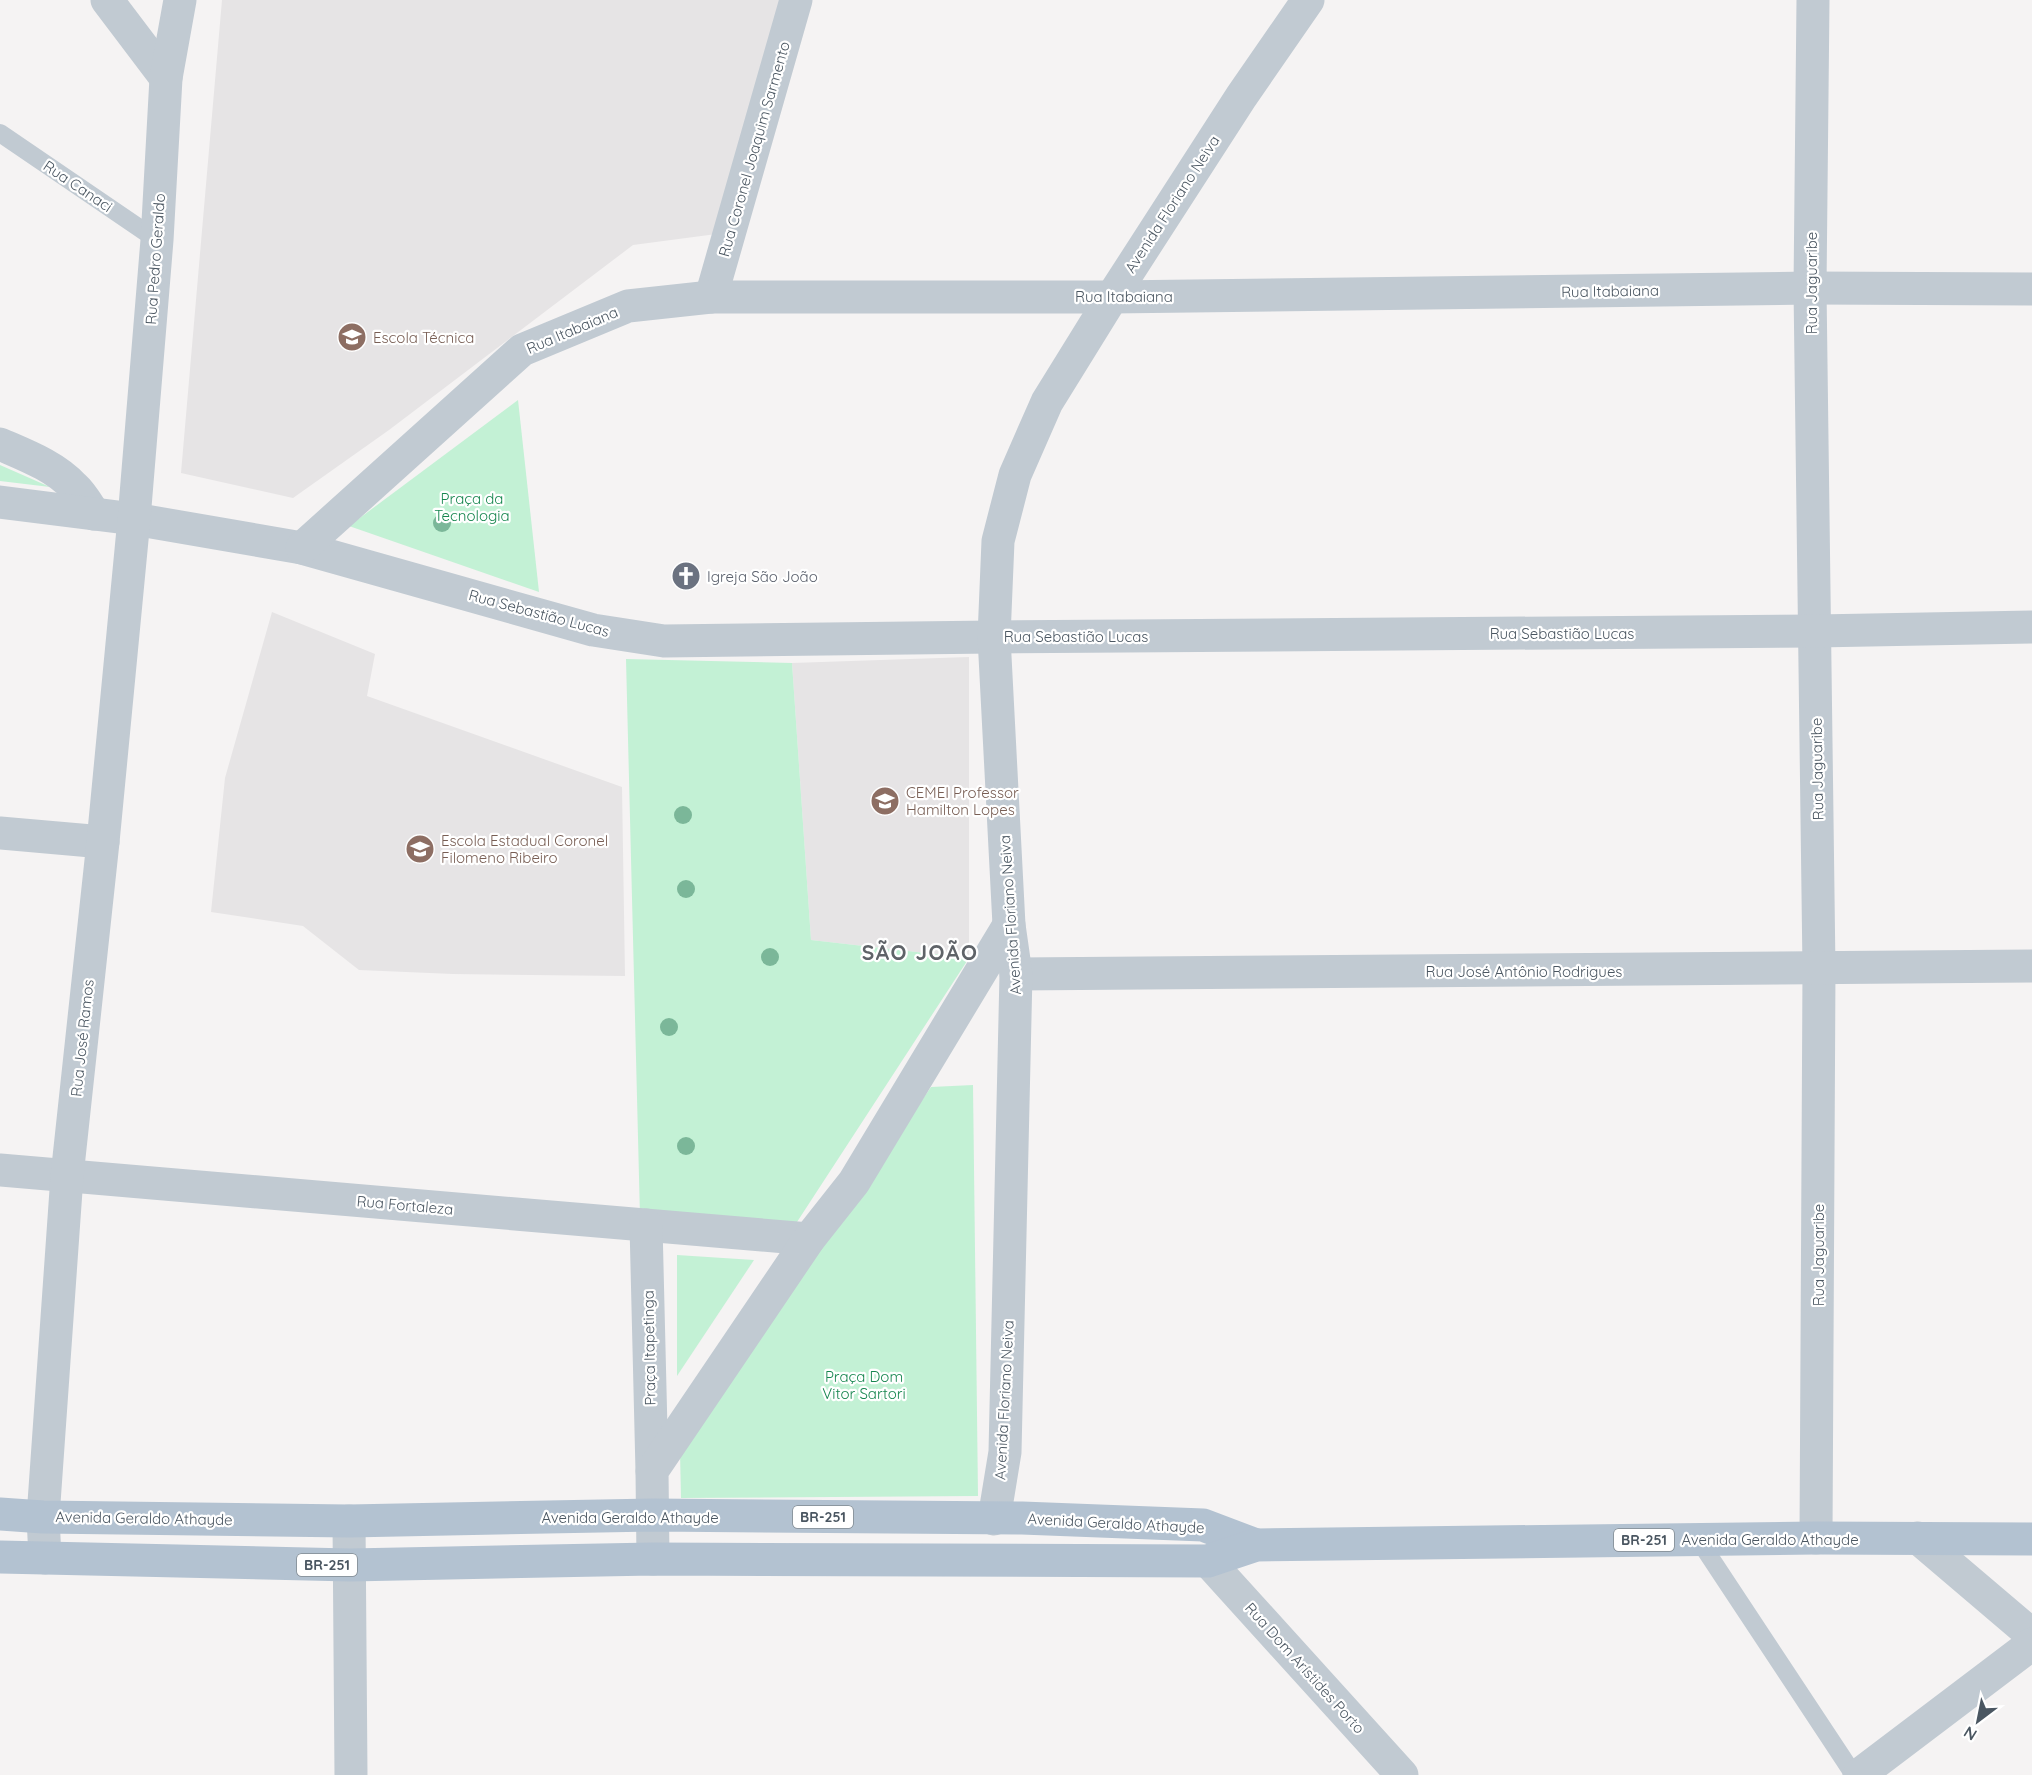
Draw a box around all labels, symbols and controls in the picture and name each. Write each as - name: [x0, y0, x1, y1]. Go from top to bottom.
- street label: Rua Coronel Joaquim Sarmento: [714, 39, 794, 259]
- street label: Avenida Floriano Neiva: [1120, 132, 1224, 276]
- street label: Rua Canaci: [40, 156, 116, 216]
- street label: Rua Pedro Geraldo: [141, 193, 169, 325]
- street label: Rua Jaguaribe: [1802, 232, 1821, 334]
- street label: Rua Itabaiana: [1561, 281, 1659, 301]
- street label: Rua Itabaiana: [1075, 287, 1173, 306]
- street label: Rua Itabaiana: [523, 302, 621, 358]
- school or university icon: Escola Técnica: [336, 321, 368, 353]
- place label: Escola Técnica: [373, 328, 474, 347]
- park label: Praça da Tecnologia: [434, 489, 510, 525]
- church icon: Igreja São João: [670, 560, 702, 592]
- place label: Igreja São João: [707, 567, 818, 586]
- street label: Rua Sebastião Lucas: [467, 585, 611, 641]
- street label: Rua Sebastião Lucas: [1490, 624, 1634, 643]
- street label: Rua Sebastião Lucas: [1004, 627, 1148, 646]
- street label: Rua Jaguaribe: [1807, 717, 1827, 821]
- place label: CEMEI Professor Hamilton Lopes: [906, 783, 1019, 819]
- school or university icon: CEMEI Professor Hamilton Lopes: [869, 785, 901, 817]
- place label: Escola Estadual Coronel Filomeno Ribeiro: [441, 831, 608, 867]
- school or university icon: Escola Estadual Coronel Filomeno Ribeiro: [404, 833, 436, 865]
- street label: Avenida Floriano Neiva: [995, 834, 1025, 996]
- district label: SÃO JOÃO: [862, 939, 978, 965]
- street label: Rua José Antônio Rodrigues: [1426, 962, 1622, 981]
- street label: Rua José Ramos: [66, 978, 98, 1098]
- street label: Rua Fortaleza: [356, 1191, 454, 1219]
- street label: Rua Jaguaribe: [1809, 1204, 1828, 1306]
- street label: Praça Itapetinga: [638, 1290, 660, 1406]
- street label: Avenida Floriano Neiva: [990, 1320, 1018, 1480]
- park label: Praça Dom Vitor Sartori: [822, 1367, 906, 1403]
- road number: BR-251: [793, 1506, 853, 1528]
- street label: Avenida Geraldo Athayde: [55, 1507, 233, 1529]
- street label: Avenida Geraldo Athayde: [541, 1508, 719, 1527]
- street label: Avenida Geraldo Athayde: [1027, 1509, 1205, 1537]
- road number: BR-251: [1614, 1529, 1674, 1551]
- street label: Avenida Geraldo Athayde: [1681, 1530, 1859, 1549]
- road number: BR-251: [297, 1554, 357, 1576]
- street label: Rua Dom Arístides Porto: [1241, 1599, 1369, 1737]
- north arrow: [1948, 1691, 2008, 1751]
- text: N: [1960, 1722, 1980, 1745]

